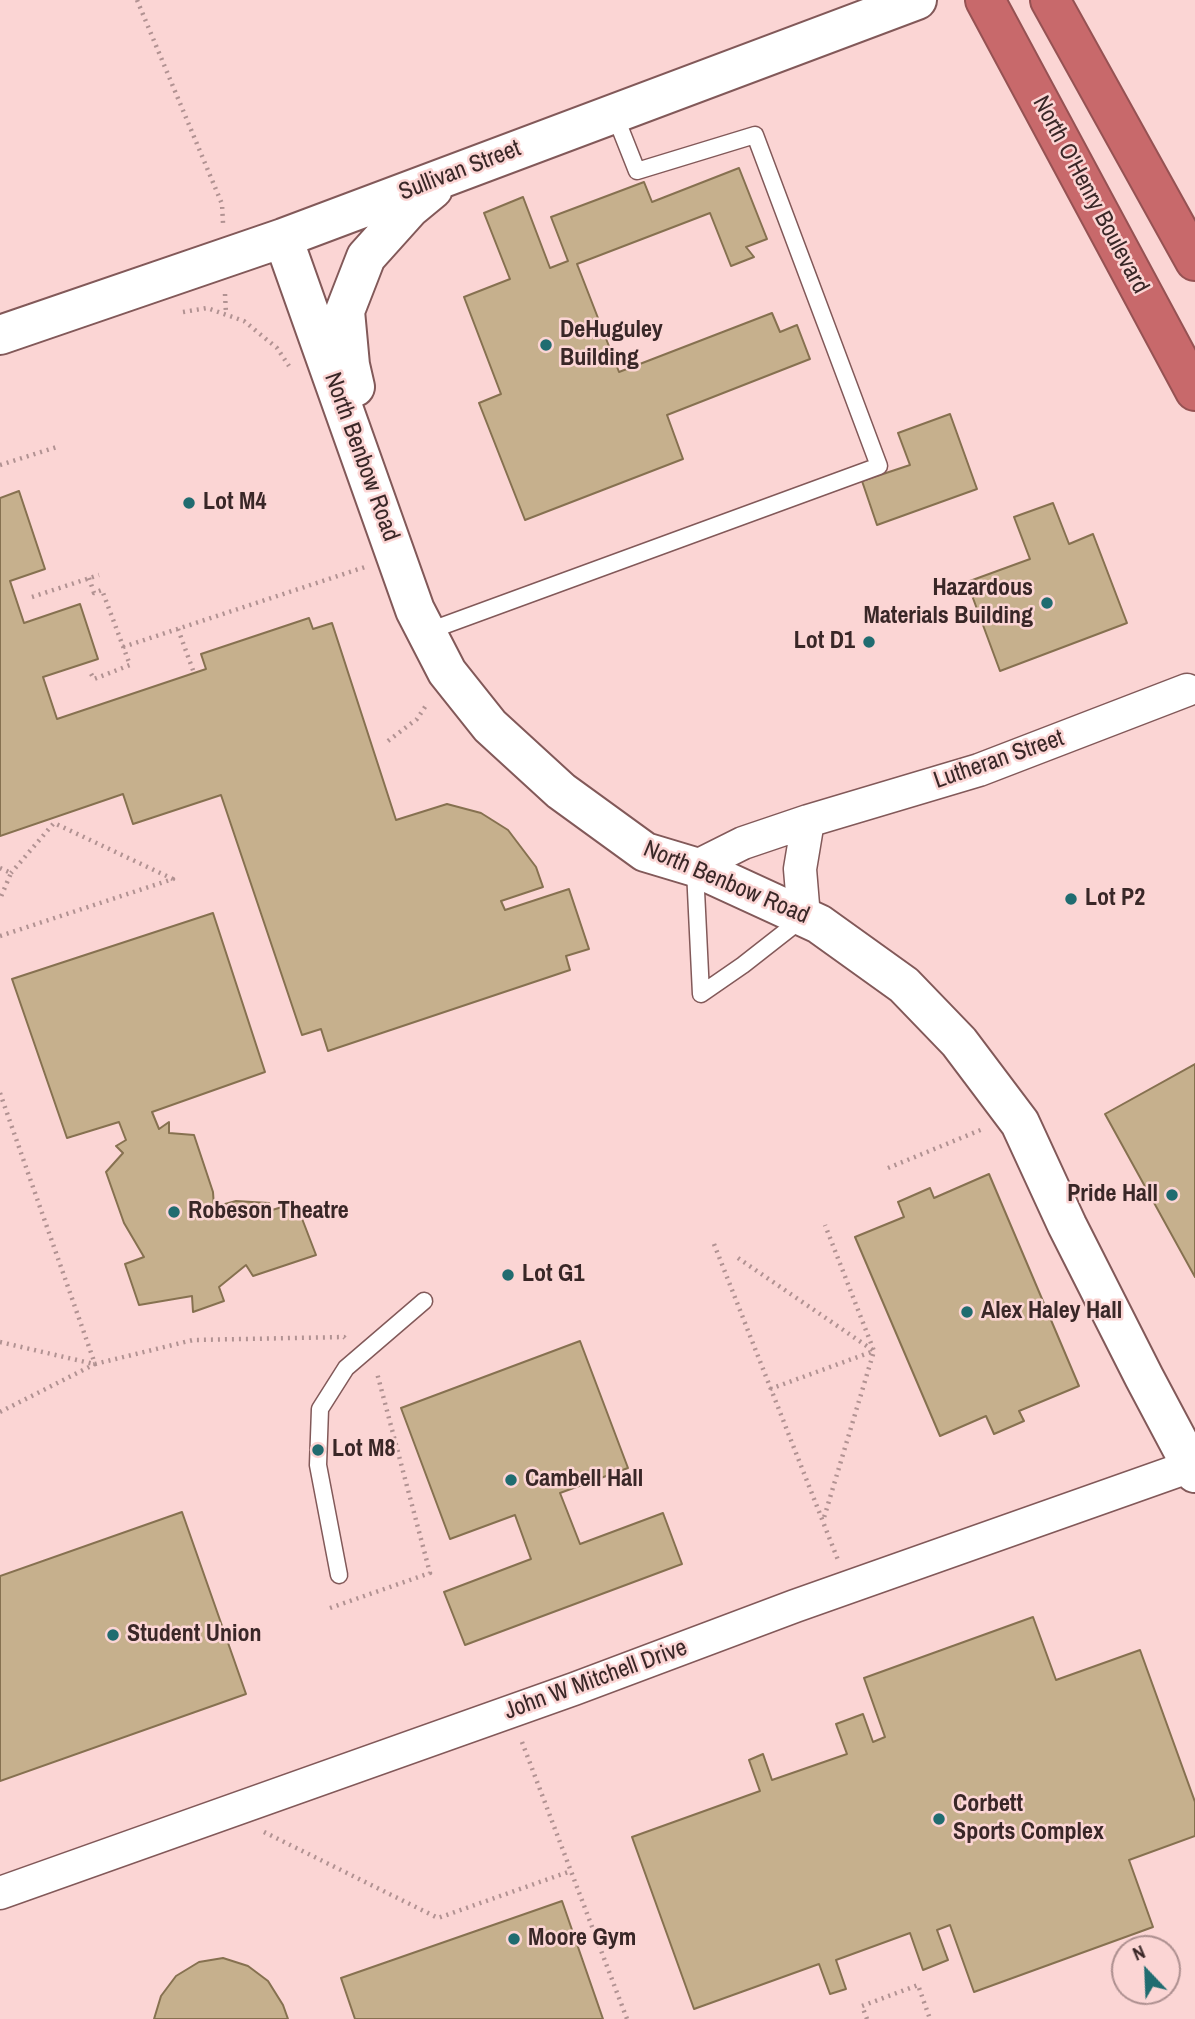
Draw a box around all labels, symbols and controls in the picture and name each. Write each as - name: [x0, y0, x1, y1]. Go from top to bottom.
- street label: North O'Henry Boulevard: [1026, 91, 1154, 299]
- street label: Sullivan Street: [395, 135, 525, 207]
- place label: DeHuguley Building: [560, 317, 663, 373]
- marker: DeHuguley Building: [538, 337, 554, 353]
- street label: North Benbow Road: [317, 369, 405, 545]
- place label: Lot M4: [203, 489, 266, 517]
- marker: Lot M4: [181, 495, 197, 511]
- place label: Hazardous Materials Building: [863, 575, 1033, 631]
- marker: Hazardous Materials Building: [1039, 595, 1055, 611]
- place label: Lot D1: [794, 628, 855, 656]
- marker: Lot D1: [861, 634, 877, 650]
- street label: Lutheran Street: [930, 724, 1068, 796]
- street label: North Benbow Road: [639, 835, 813, 931]
- place label: Lot P2: [1085, 885, 1145, 913]
- marker: Lot P2: [1063, 891, 1079, 907]
- place label: Pride Hall: [1067, 1181, 1158, 1209]
- marker: Pride Hall: [1164, 1187, 1180, 1203]
- place label: Robeson Theatre: [188, 1198, 349, 1226]
- marker: Robeson Theatre: [166, 1204, 182, 1220]
- place label: Lot G1: [522, 1261, 584, 1289]
- marker: Lot G1: [500, 1267, 516, 1283]
- place label: Alex Haley Hall: [981, 1298, 1122, 1326]
- marker: Alex Haley Hall: [959, 1304, 975, 1320]
- place label: Lot M8: [332, 1436, 395, 1464]
- marker: Lot M8: [310, 1442, 326, 1458]
- place label: Cambell Hall: [525, 1466, 643, 1494]
- marker: Cambell Hall: [503, 1472, 519, 1488]
- place label: Student Union: [127, 1621, 261, 1649]
- marker: Student Union: [105, 1627, 121, 1643]
- street label: John W Mitchell Drive: [501, 1634, 691, 1726]
- place label: Corbett Sports Complex: [953, 1791, 1104, 1847]
- marker: Corbett Sports Complex: [931, 1811, 947, 1827]
- place label: Moore Gym: [528, 1925, 636, 1953]
- marker: Moore Gym: [506, 1931, 522, 1947]
- north arrow: [1111, 1935, 1181, 2005]
- text: N: [1128, 1938, 1149, 1967]

